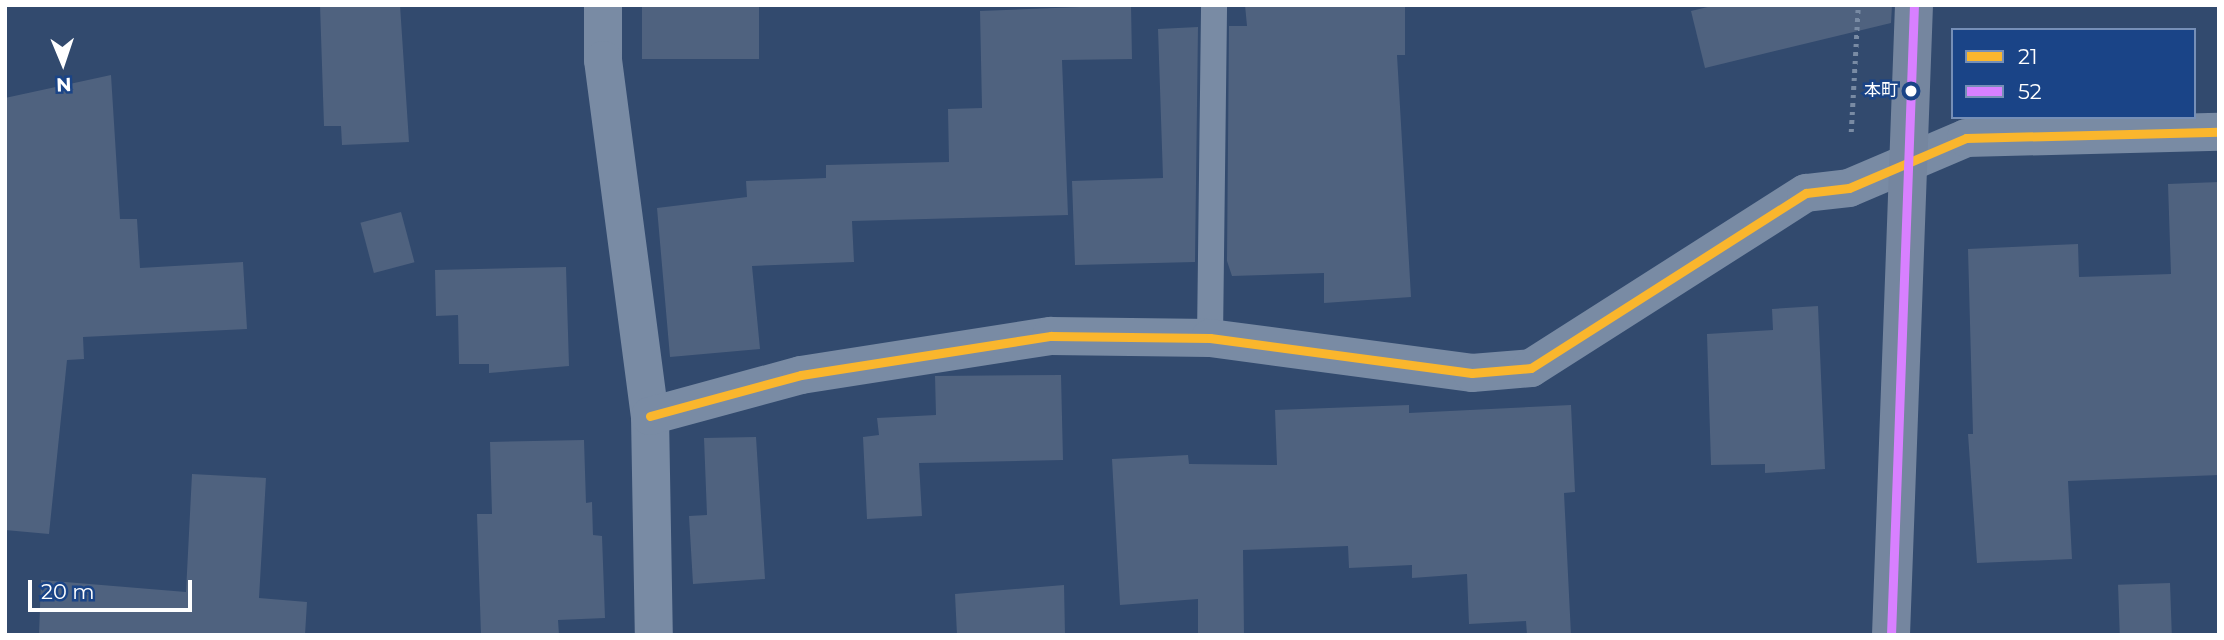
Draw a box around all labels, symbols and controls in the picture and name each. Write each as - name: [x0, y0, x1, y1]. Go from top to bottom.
- north arrow: [28, 28, 98, 98]
- legend: [1951, 28, 2196, 119]
- text: 21: [2018, 44, 2038, 69]
- text: N: [56, 73, 72, 96]
- text: 52: [2018, 79, 2042, 104]
- place label: 本町: [1864, 81, 1898, 101]
- marker: 本町: [1904, 84, 1918, 98]
- scale bar: [32, 566, 196, 610]
- text: 20 m: [41, 579, 95, 604]

